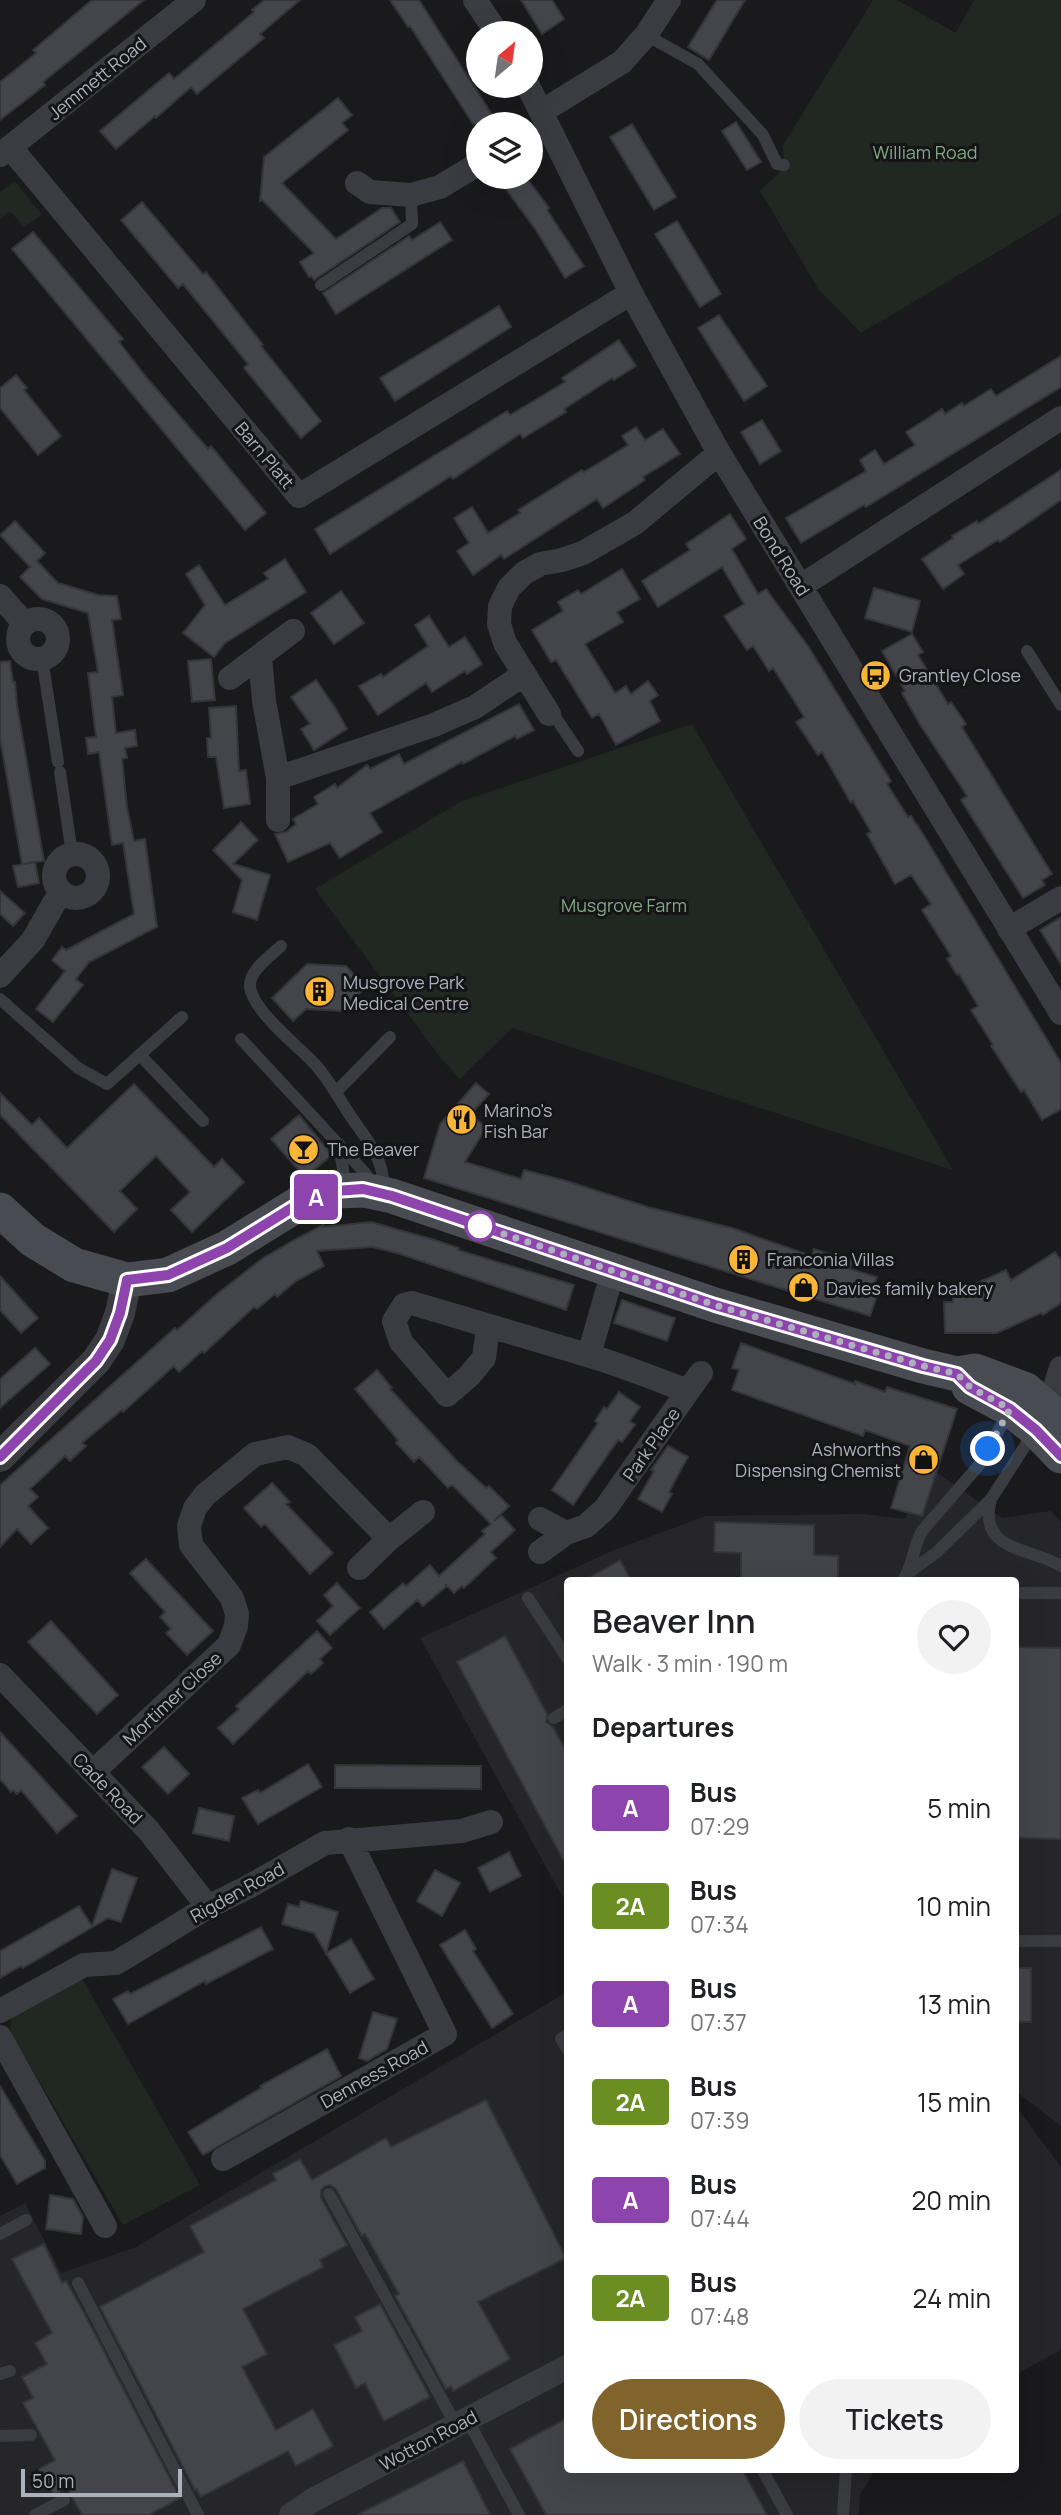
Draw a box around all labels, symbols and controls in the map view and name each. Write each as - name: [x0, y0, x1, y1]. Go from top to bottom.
- north arrow: [466, 21, 542, 98]
- map controls: [466, 21, 543, 189]
- street label: Jemmett Road: [43, 31, 151, 125]
- button: layers: [466, 112, 543, 189]
- park label: William Road: [873, 140, 977, 164]
- street label: Barn Platt: [230, 417, 300, 493]
- street label: Bond Road: [748, 512, 816, 600]
- bus stop icon: Grantley Close: [859, 658, 893, 692]
- place label: Grantley Close: [899, 663, 1021, 687]
- park label: Musgrove Farm: [561, 893, 687, 917]
- place label: Musgrove Park Medical Centre: [343, 970, 469, 1015]
- building icon: Musgrove Park Medical Centre: [303, 975, 337, 1009]
- place label: Marino's Fish Bar: [484, 1098, 552, 1143]
- restaurant icon: Marino's Fish Bar: [444, 1103, 478, 1137]
- bar icon: The Beaver: [287, 1132, 321, 1166]
- place label: The Beaver: [327, 1137, 420, 1161]
- line badge: A: [293, 1174, 339, 1220]
- text: A: [308, 1180, 324, 1213]
- unlabelled marker: [465, 1211, 495, 1241]
- building icon: Franconia Villas: [727, 1242, 761, 1276]
- place label: Franconia Villas: [767, 1247, 894, 1271]
- shop icon: Davies family bakery: [786, 1271, 820, 1305]
- place label: Davies family bakery: [826, 1276, 994, 1300]
- street label: Park Place: [617, 1402, 685, 1486]
- your location: [970, 1431, 1005, 1466]
- place label: Ashworths Dispensing Chemist: [735, 1437, 901, 1482]
- shop icon: Ashworths Dispensing Chemist: [907, 1442, 941, 1476]
- text: Beaver Inn: [592, 1598, 756, 1643]
- button: heart: [917, 1600, 991, 1674]
- street label: Mortimer Close: [117, 1646, 227, 1750]
- text: Walk · 3 min · 190 m: [592, 1647, 788, 1679]
- text: Departures: [592, 1709, 734, 1745]
- street label: Cade Road: [68, 1747, 148, 1829]
- text: Bus: [690, 1774, 737, 1810]
- text: 5 min: [927, 1790, 991, 1826]
- text: A: [622, 1791, 639, 1824]
- text: 07:29: [690, 1810, 750, 1842]
- street label: Rigden Road: [186, 1856, 288, 1928]
- text: Bus: [690, 1872, 737, 1908]
- text: 10 min: [916, 1888, 991, 1924]
- text: 2A: [616, 1889, 645, 1922]
- text: 07:34: [690, 1908, 749, 1940]
- text: Bus: [690, 1970, 737, 2006]
- text: 13 min: [918, 1986, 991, 2022]
- text: A: [622, 1987, 639, 2020]
- text: 07:37: [690, 2006, 747, 2038]
- street label: Denness Road: [316, 2035, 432, 2113]
- text: Bus: [690, 2068, 737, 2104]
- text: 15 min: [917, 2084, 991, 2120]
- text: 2A: [616, 2085, 645, 2118]
- text: 07:39: [690, 2104, 749, 2136]
- text: Bus: [690, 2166, 737, 2202]
- text: 20 min: [912, 2182, 991, 2218]
- text: A: [622, 2183, 639, 2216]
- text: 07:44: [690, 2202, 750, 2234]
- text: Bus: [690, 2264, 737, 2300]
- text: 24 min: [913, 2280, 991, 2316]
- text: 2A: [616, 2281, 645, 2314]
- text: 07:48: [690, 2300, 749, 2332]
- button: Directions: [592, 2379, 785, 2459]
- button: Tickets: [799, 2379, 991, 2459]
- street label: Wotton Road: [375, 2404, 481, 2476]
- scale bar: [21, 2466, 182, 2498]
- text: 50 m: [32, 2468, 74, 2494]

